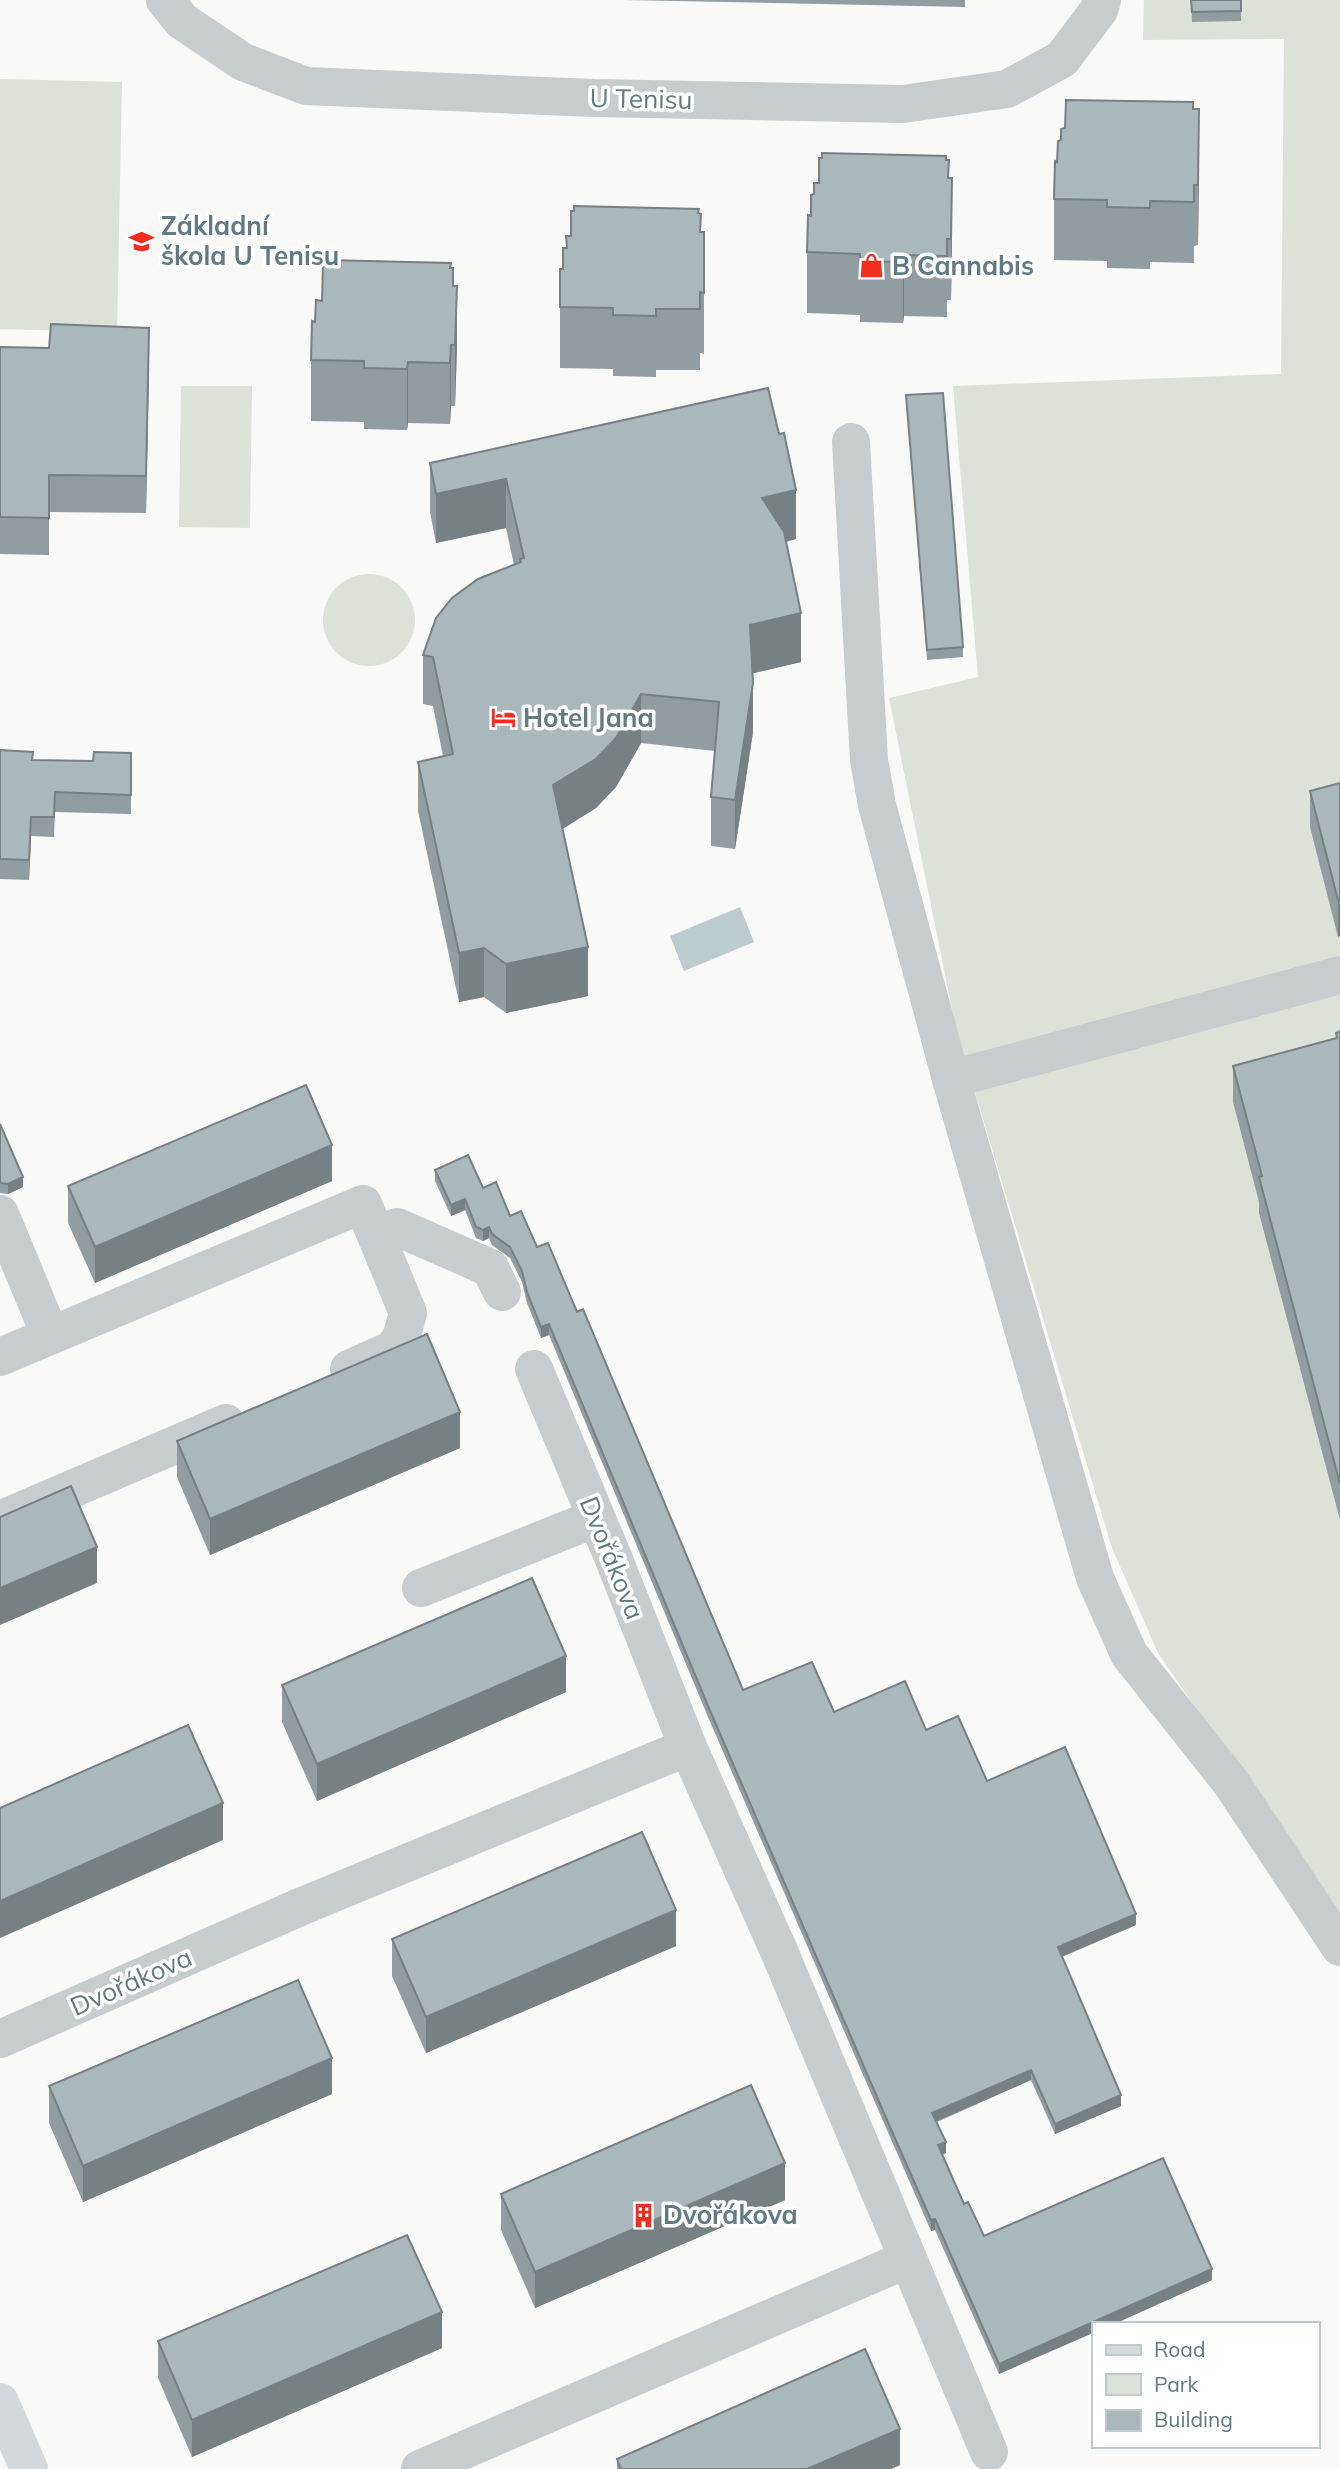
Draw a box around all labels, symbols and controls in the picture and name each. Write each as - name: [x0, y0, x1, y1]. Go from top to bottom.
- street label: U Tenisu: [589, 81, 693, 116]
- place label: Základní škola U Tenisu: [161, 209, 339, 272]
- school or university icon: Základní škola U Tenisu: [127, 227, 155, 255]
- place label: B Cannabis: [892, 249, 1034, 282]
- shop icon: B Cannabis: [858, 252, 886, 280]
- place label: Hotel Jana: [523, 701, 654, 734]
- hotel icon: Hotel Jana: [489, 704, 517, 732]
- street label: Dvořákova: [573, 1491, 652, 1624]
- street label: Dvořákova: [65, 1940, 197, 2023]
- place label: Dvořákova: [663, 2198, 798, 2231]
- building icon: Dvořákova: [629, 2201, 657, 2229]
- legend: [1092, 2322, 1319, 2448]
- text: Road: [1154, 2336, 1205, 2362]
- text: Park: [1154, 2371, 1198, 2397]
- text: Building: [1154, 2406, 1233, 2432]

